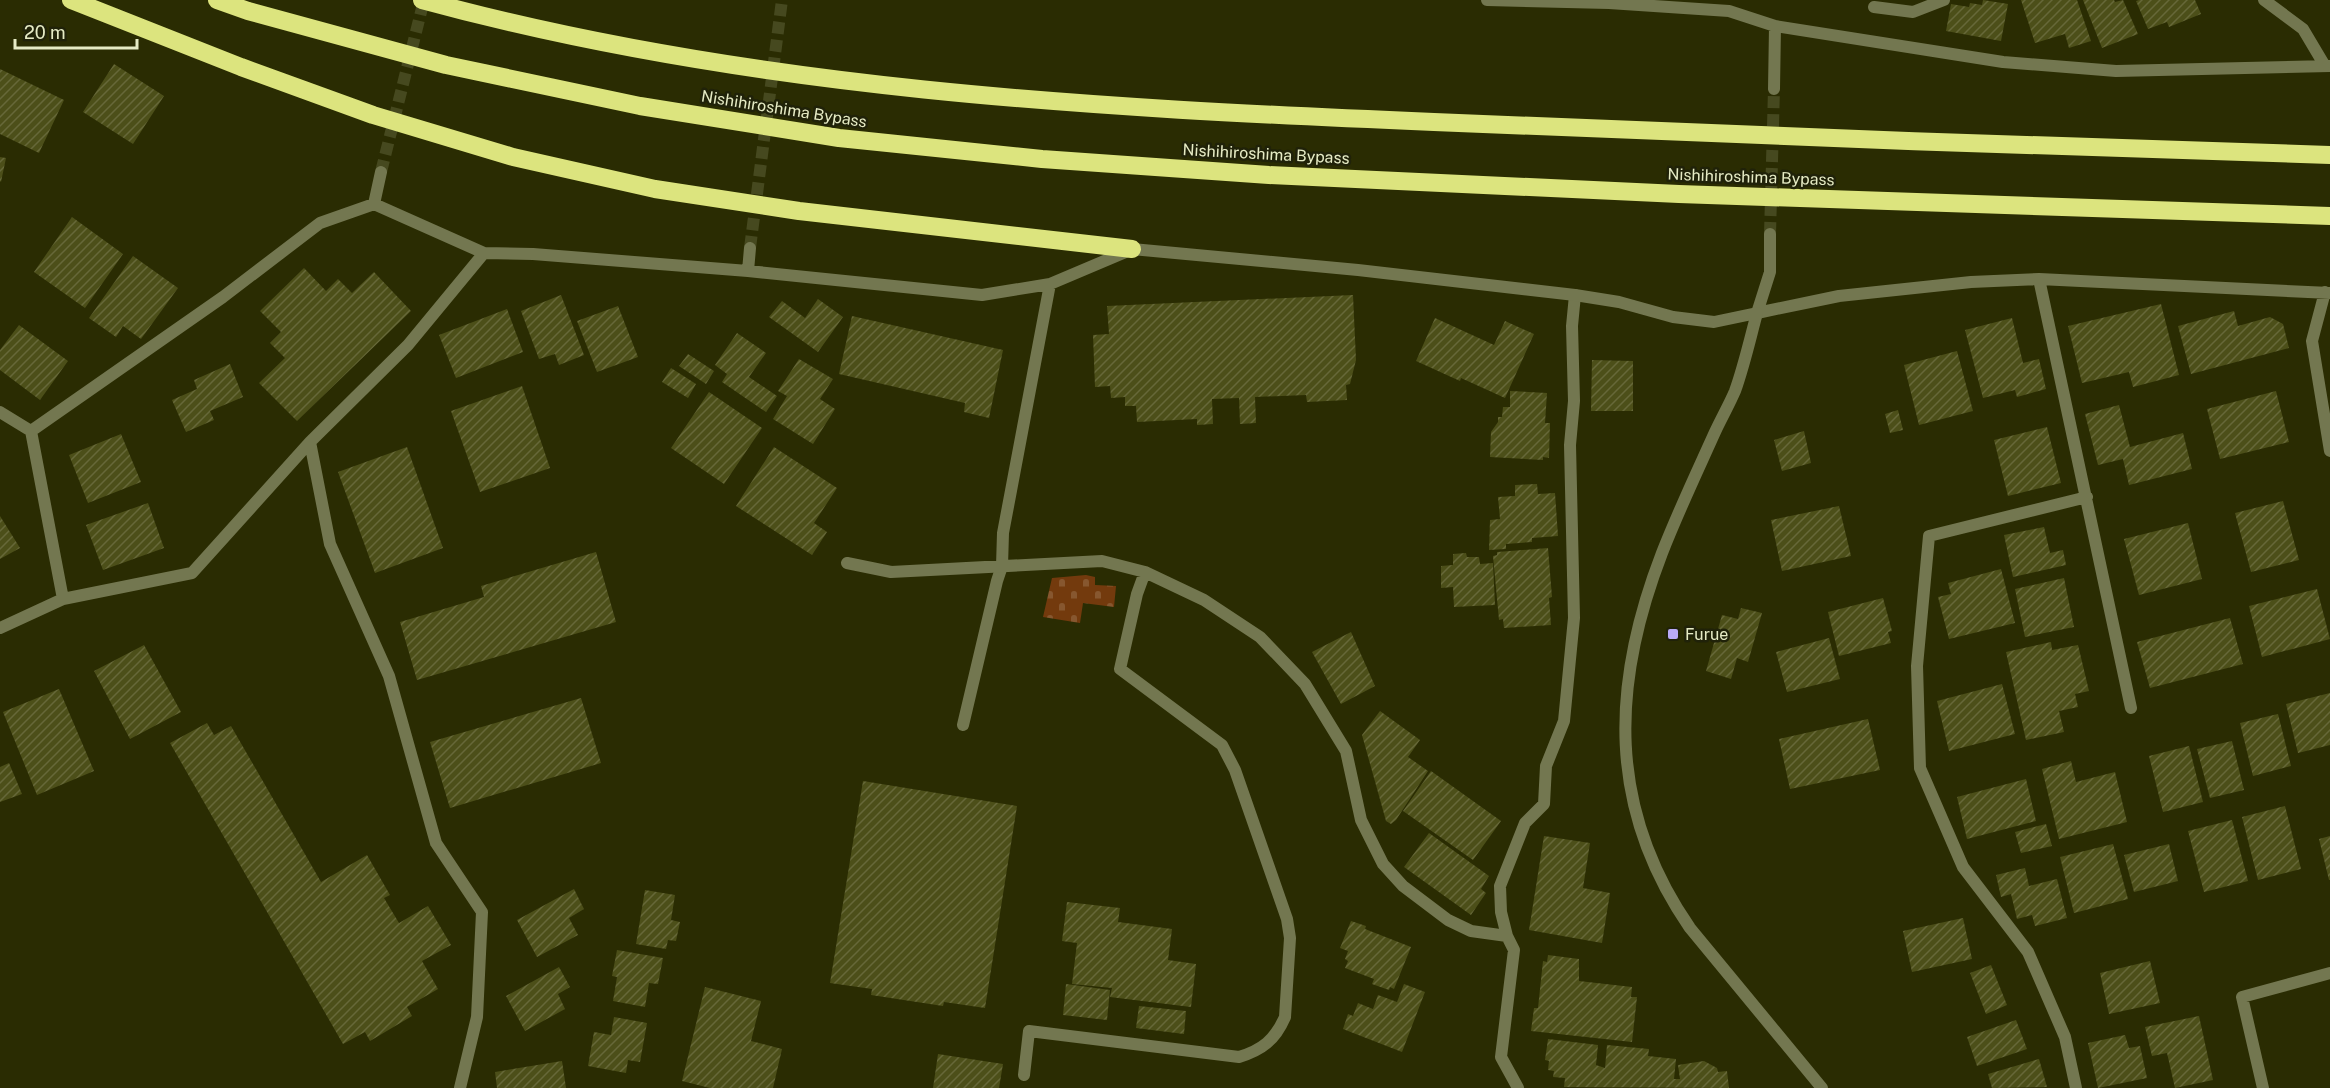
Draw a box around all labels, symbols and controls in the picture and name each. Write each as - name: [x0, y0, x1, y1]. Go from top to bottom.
- scale bar: [15, 12, 136, 50]
- text: 20 m: [24, 22, 66, 43]
- street label: Nishihiroshima Bypass: [700, 87, 868, 131]
- street label: Nishihiroshima Bypass: [1182, 140, 1350, 168]
- street label: Nishihiroshima Bypass: [1667, 165, 1835, 189]
- place label: Furue: [1685, 625, 1728, 644]
- marker: Furue: [1666, 627, 1680, 641]

